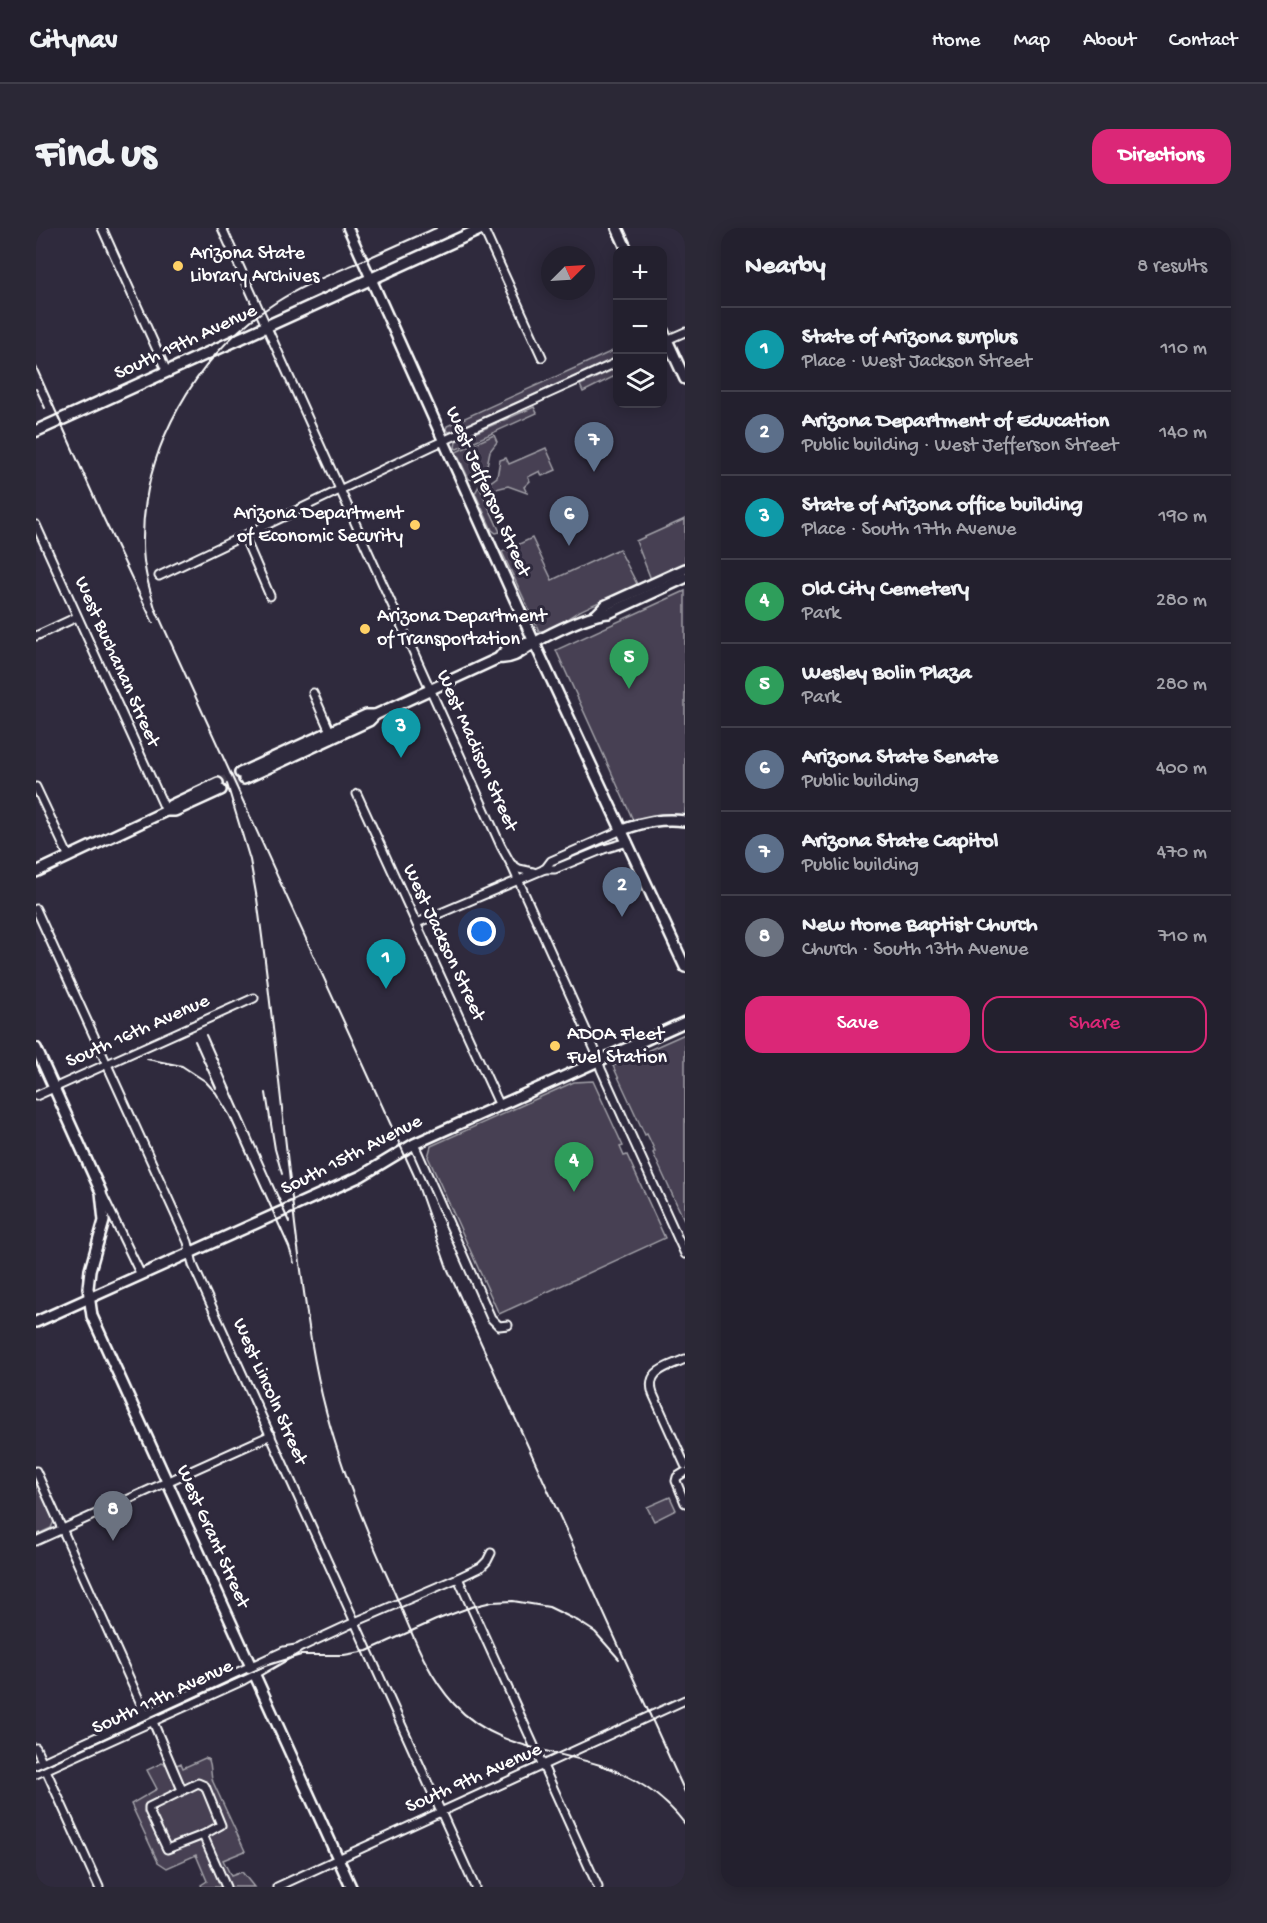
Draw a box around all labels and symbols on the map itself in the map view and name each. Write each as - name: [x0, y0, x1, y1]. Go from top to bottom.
- place label: Arizona State Library Archives: [190, 243, 320, 289]
- north arrow: [541, 246, 595, 300]
- marker: Arizona State Library Archives: [171, 259, 185, 273]
- street label: South 19th Avenue: [111, 300, 262, 386]
- street label: West Jefferson Street: [439, 404, 536, 582]
- pin: 7: [574, 422, 614, 472]
- pin: 6: [550, 496, 588, 546]
- place label: Arizona Department of Economic Security: [234, 503, 405, 549]
- marker: Arizona Department of Economic Security: [408, 518, 422, 532]
- street label: West Buchanan Street: [68, 573, 165, 752]
- place label: Arizona Department of Transportation: [377, 606, 548, 652]
- marker: Arizona Department of Transportation: [358, 622, 372, 636]
- pin: 5: [610, 640, 648, 689]
- street label: West Madison Street: [430, 667, 523, 837]
- pin: 3: [382, 708, 421, 758]
- street label: West Jackson Street: [397, 861, 490, 1027]
- pin: 2: [602, 868, 642, 917]
- your location: [467, 917, 496, 946]
- pin: 1: [366, 940, 406, 989]
- street label: South 16th Avenue: [63, 990, 214, 1074]
- place label: ADOA Fleet Fuel Station: [566, 1024, 668, 1070]
- marker: ADOA Fleet Fuel Station: [548, 1039, 562, 1053]
- street label: South 15th Avenue: [278, 1110, 427, 1201]
- pin: 4: [554, 1142, 594, 1192]
- street label: West Lincoln Street: [226, 1315, 312, 1470]
- street label: West Grant Street: [170, 1462, 255, 1614]
- pin: 8: [94, 1492, 133, 1541]
- street label: South 11th Avenue: [89, 1655, 238, 1741]
- street label: South 9th Avenue: [402, 1738, 546, 1819]

